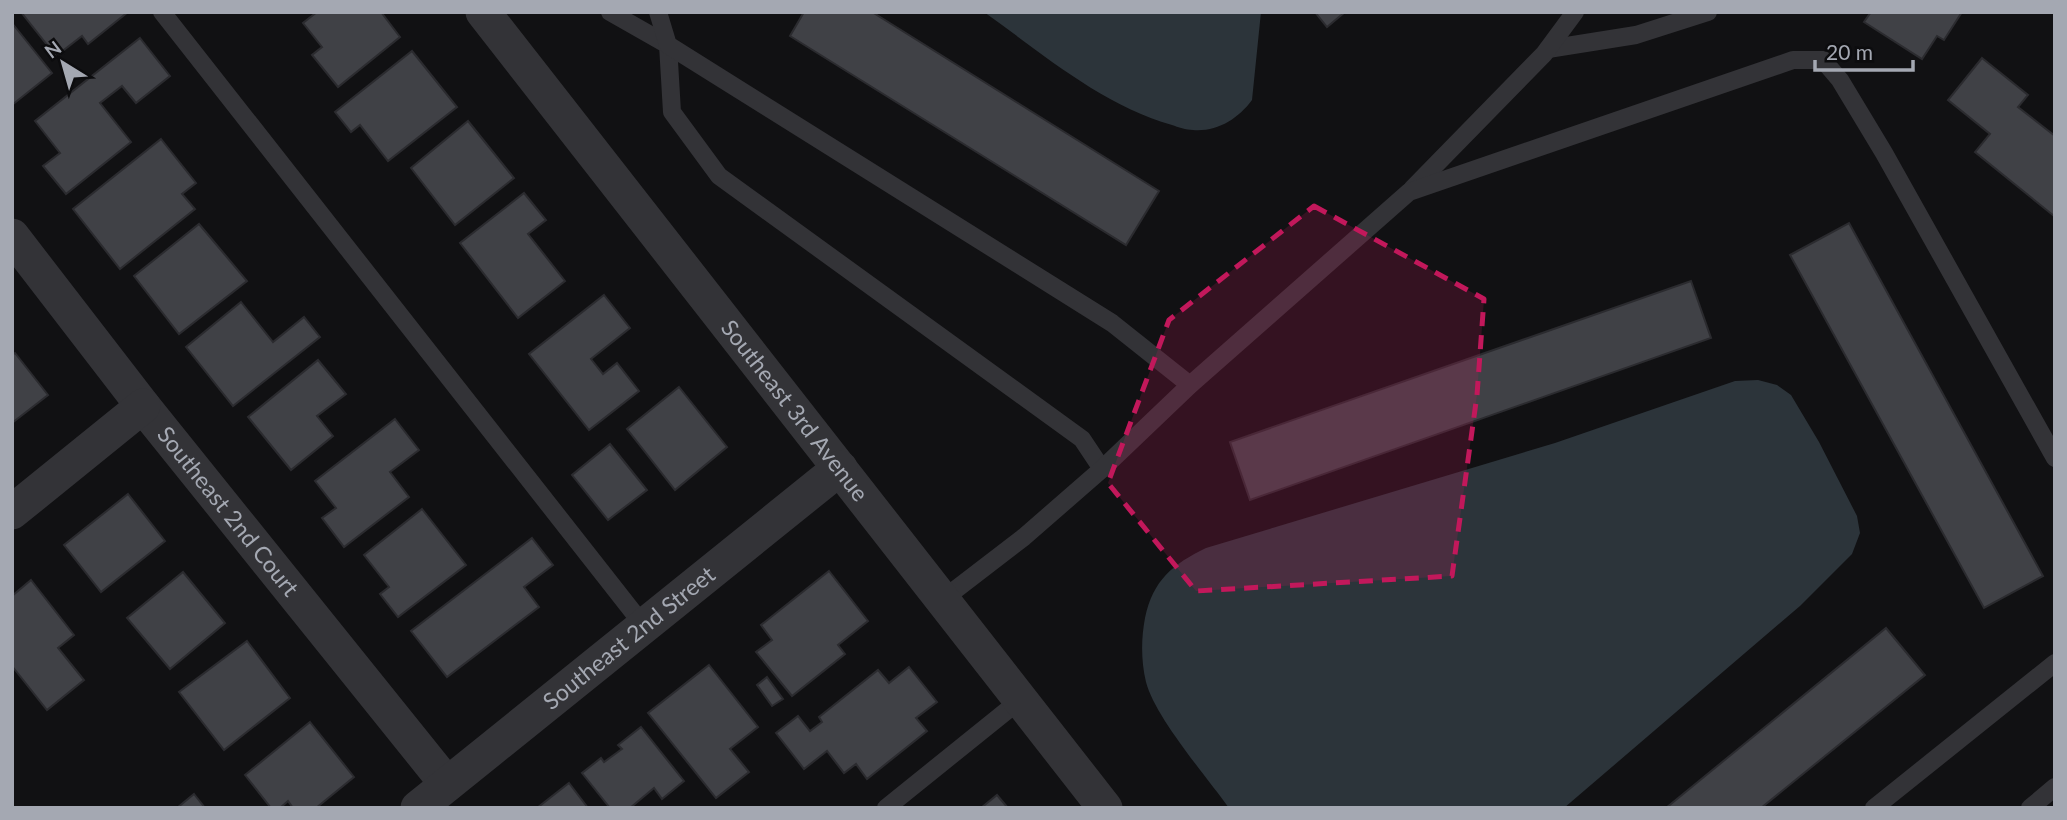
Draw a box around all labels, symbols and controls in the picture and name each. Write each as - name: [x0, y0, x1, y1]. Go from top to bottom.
- north arrow: [28, 28, 98, 98]
- scale bar: [1815, 28, 1913, 72]
- text: N: [40, 35, 65, 63]
- text: 20 m: [1826, 39, 1873, 64]
- street label: Southeast 3rd Avenue: [716, 314, 875, 506]
- street label: Southeast 2nd Court: [152, 420, 306, 602]
- street label: Southeast 2nd Street: [537, 559, 721, 715]

